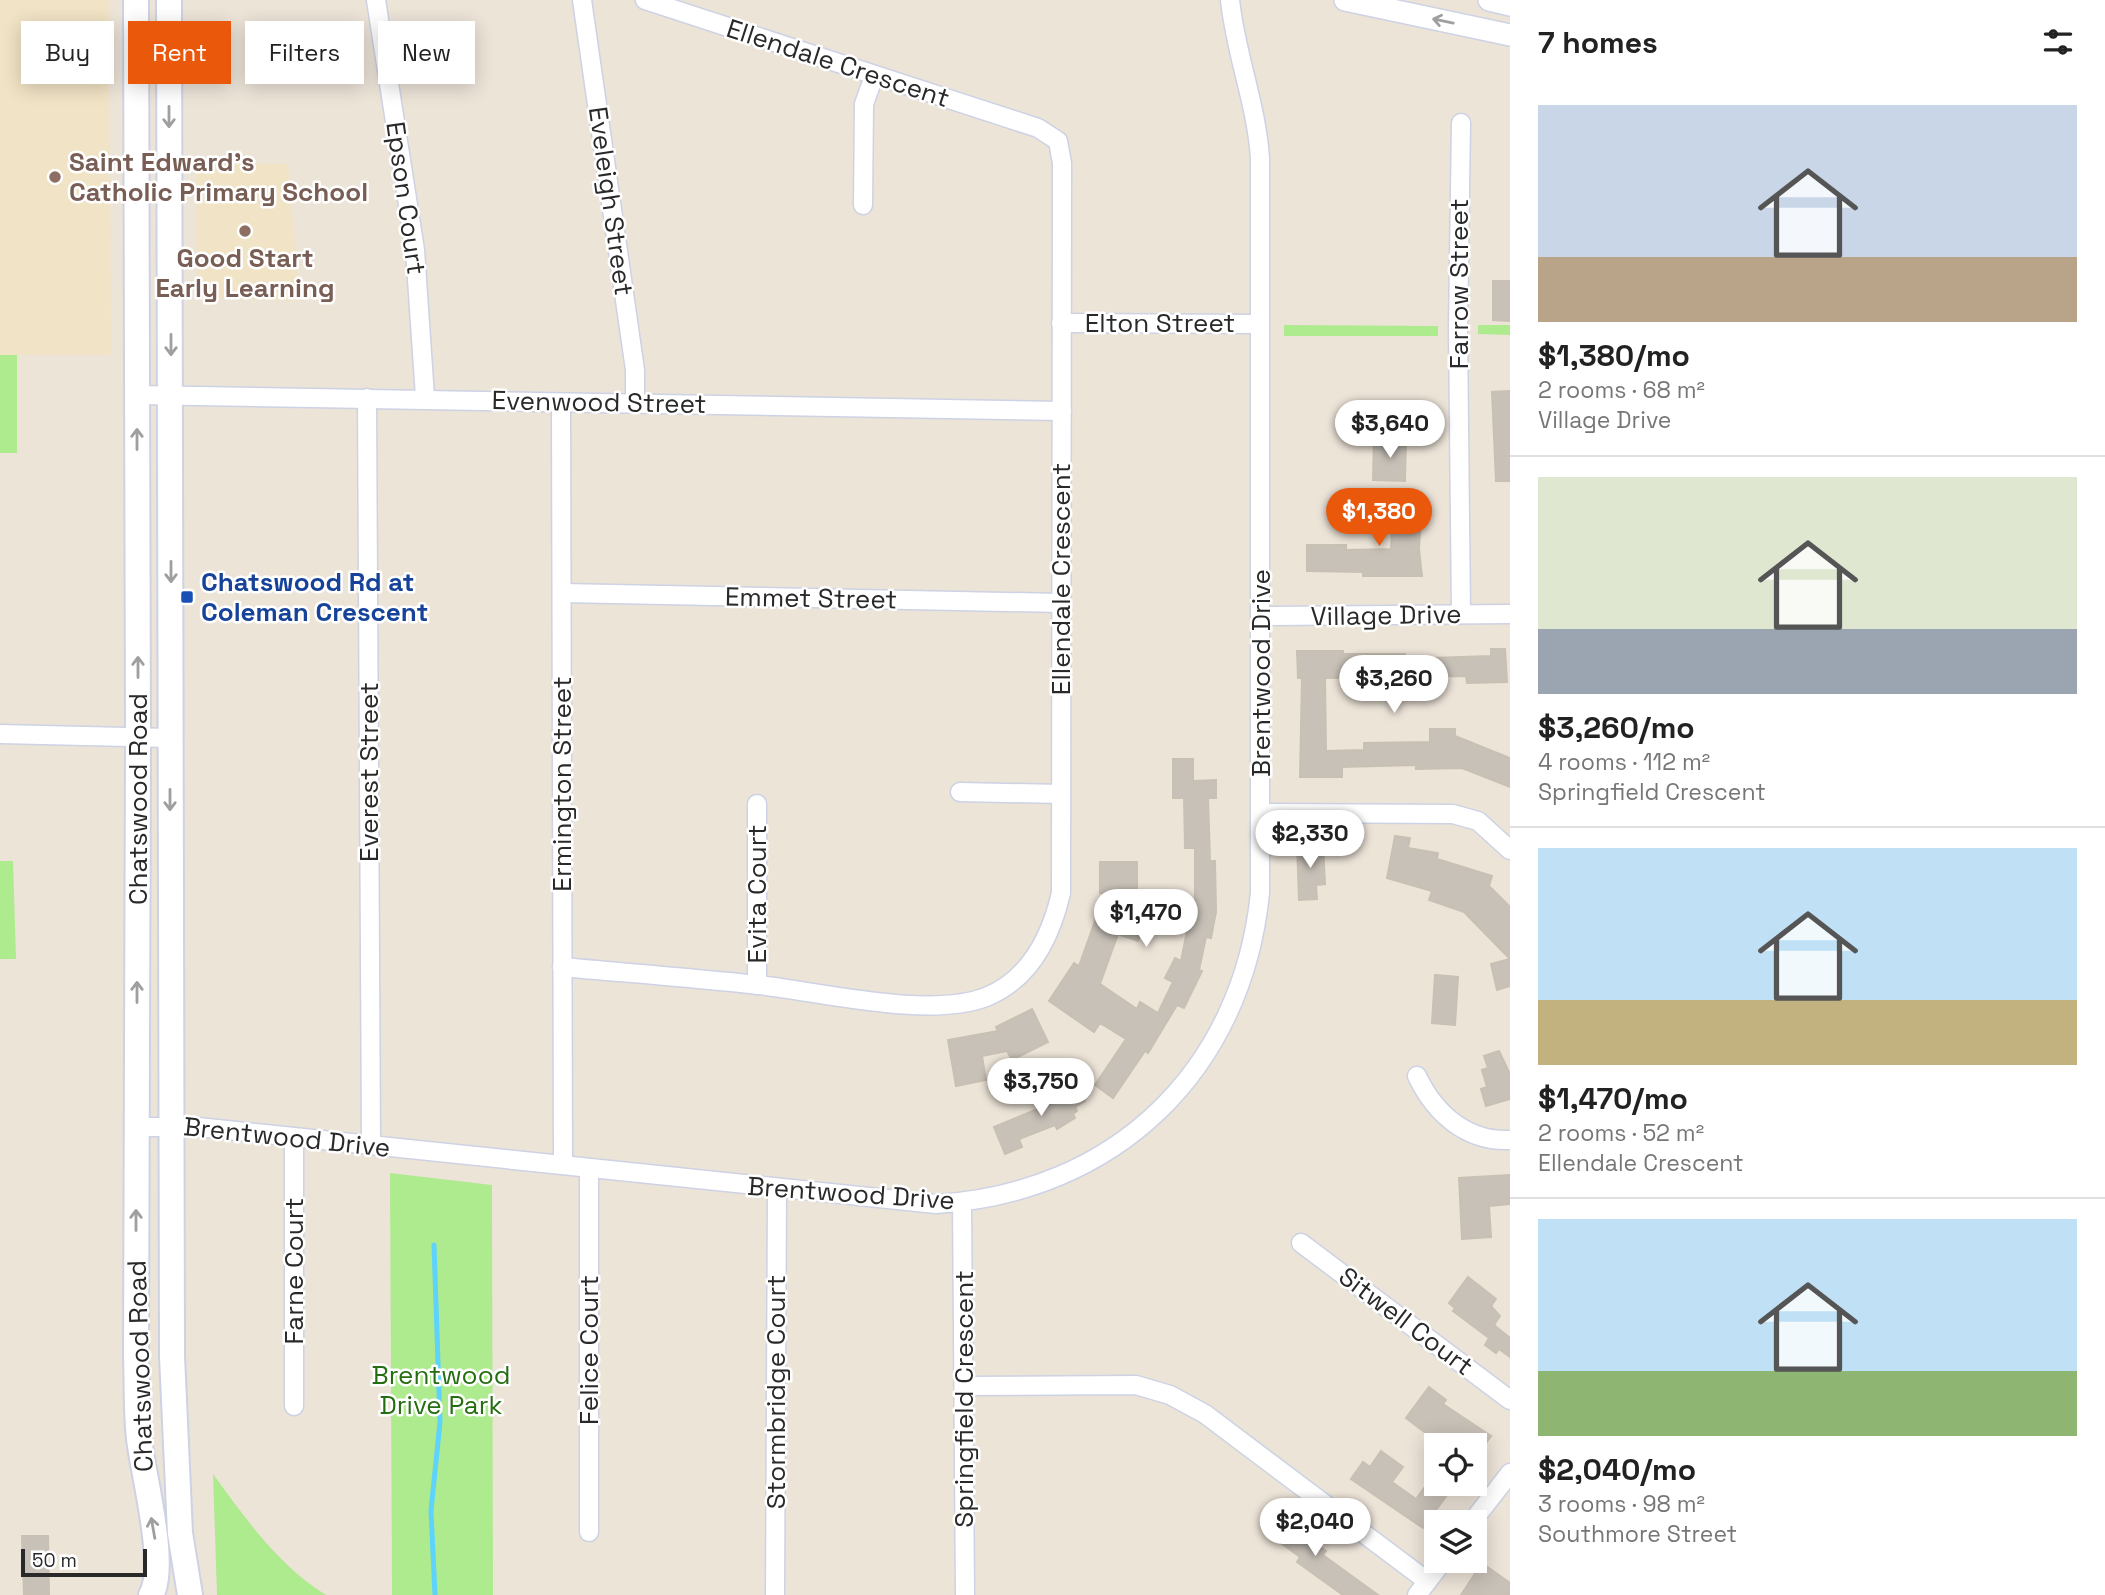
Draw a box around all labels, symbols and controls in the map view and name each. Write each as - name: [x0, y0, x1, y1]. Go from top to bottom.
- street label: Ellendale Crescent: [722, 11, 954, 115]
- one-way arrow: [1432, 13, 1455, 27]
- chip: Buy: [21, 21, 114, 84]
- chip: Rent: [128, 21, 231, 84]
- chip: Filters: [245, 21, 364, 84]
- chip: New: [378, 21, 475, 84]
- text: 7 homes: [1538, 23, 1658, 62]
- icon: filters: [2039, 23, 2077, 61]
- street label: Eveleigh Street: [581, 104, 641, 298]
- one-way arrow: [162, 105, 176, 128]
- street label: Epson Court: [378, 119, 434, 277]
- place label: Saint Edward's Catholic Primary School: [69, 145, 368, 209]
- icon: home: [1745, 150, 1871, 276]
- marker: Saint Edward's Catholic Primary School: [47, 169, 63, 185]
- street label: Farrow Street: [1442, 199, 1476, 369]
- marker: Good Start Early Learning: [237, 223, 253, 239]
- place label: Good Start Early Learning: [155, 241, 335, 305]
- street label: Elton Street: [1085, 306, 1235, 340]
- one-way arrow: [164, 333, 178, 356]
- text: $1,380/mo: [1538, 336, 1690, 375]
- text: 2 rooms · 68 m²: [1538, 375, 1705, 405]
- street label: Evenwood Street: [491, 383, 707, 421]
- pin: $3,640: [1333, 400, 1447, 460]
- text: Village Drive: [1538, 405, 1671, 435]
- text: $3,640: [1351, 408, 1429, 438]
- one-way arrow: [130, 428, 144, 451]
- street label: Ellendale Crescent: [1044, 463, 1078, 695]
- pin: $1,380: [1322, 489, 1436, 548]
- text: $1,380: [1342, 496, 1416, 526]
- icon: home: [1745, 522, 1871, 648]
- one-way arrow: [164, 560, 178, 583]
- place label: Chatswood Rd at Coleman Crescent: [201, 565, 428, 629]
- street label: Brentwood Drive: [1244, 569, 1278, 777]
- street label: Emmet Street: [725, 579, 897, 617]
- marker: Chatswood Rd at Coleman Crescent: [179, 589, 195, 605]
- street label: Village Drive: [1310, 597, 1462, 633]
- one-way arrow: [131, 655, 145, 678]
- pin: $3,260: [1337, 656, 1451, 715]
- text: $3,260: [1355, 663, 1433, 693]
- street label: Ermington Street: [545, 676, 579, 892]
- street label: Everest Street: [352, 682, 386, 862]
- street label: Chatswood Road: [121, 693, 155, 905]
- text: $3,260/mo: [1538, 708, 1695, 747]
- text: 4 rooms · 112 m²: [1538, 747, 1710, 777]
- text: Springfield Crescent: [1538, 777, 1766, 807]
- one-way arrow: [163, 788, 177, 811]
- pin: $2,330: [1253, 810, 1367, 870]
- text: $2,330: [1271, 818, 1349, 848]
- street label: Evita Court: [740, 825, 774, 963]
- pin: $1,470: [1089, 890, 1203, 949]
- icon: home: [1745, 893, 1871, 1019]
- text: $1,470: [1110, 897, 1182, 927]
- one-way arrow: [130, 981, 144, 1004]
- pin: $3,750: [984, 1058, 1098, 1118]
- text: $3,750: [1003, 1066, 1079, 1096]
- text: $1,470/mo: [1538, 1079, 1688, 1118]
- street label: Brentwood Drive: [182, 1109, 392, 1165]
- text: 2 rooms · 52 m²: [1538, 1118, 1704, 1148]
- text: Ellendale Crescent: [1538, 1148, 1744, 1178]
- street label: Brentwood Drive: [746, 1169, 956, 1217]
- street label: Farne Court: [277, 1197, 311, 1345]
- one-way arrow: [129, 1208, 143, 1231]
- street label: Chatswood Road: [119, 1259, 161, 1473]
- street label: Sitwell Court: [1332, 1259, 1480, 1383]
- icon: home: [1745, 1264, 1871, 1390]
- street label: Springfield Crescent: [947, 1270, 981, 1528]
- street label: Felice Court: [572, 1275, 606, 1425]
- street label: Stormbridge Court: [759, 1275, 793, 1509]
- park label: Brentwood Drive Park: [372, 1358, 510, 1422]
- map controls: [1424, 1433, 1487, 1573]
- button: locate: [1424, 1433, 1487, 1496]
- text: $2,040/mo: [1538, 1450, 1696, 1489]
- text: 3 rooms · 98 m²: [1538, 1489, 1705, 1519]
- pin: $2,040: [1258, 1498, 1372, 1558]
- text: $2,040: [1276, 1506, 1354, 1536]
- button: layers: [1424, 1510, 1487, 1573]
- one-way arrow: [146, 1517, 159, 1540]
- text: Southmore Street: [1538, 1519, 1737, 1549]
- scale bar: [21, 1546, 147, 1578]
- text: 50 m: [32, 1548, 77, 1573]

